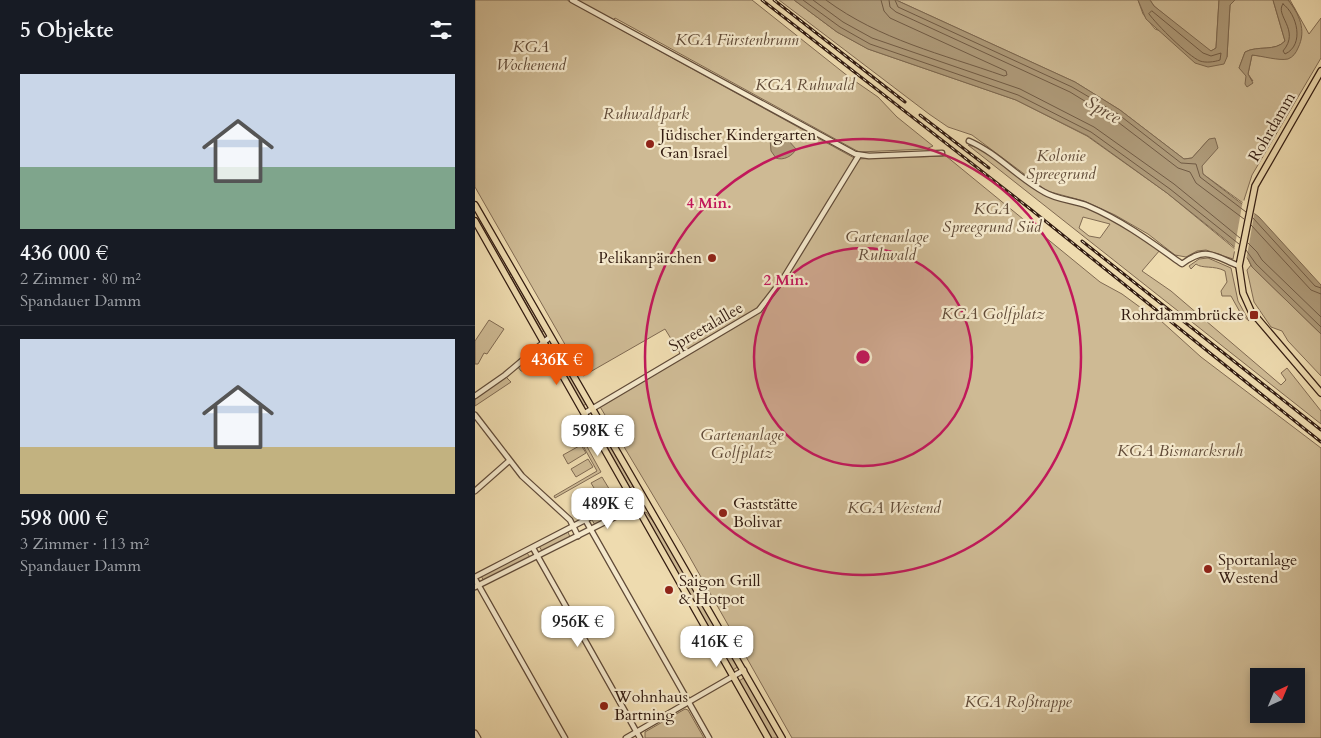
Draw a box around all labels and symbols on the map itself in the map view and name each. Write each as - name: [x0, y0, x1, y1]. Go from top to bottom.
- park label: KGA Fürstenbrunn: [675, 29, 799, 51]
- park label: KGA Wochenend: [496, 36, 567, 76]
- park label: KGA Ruhwald: [755, 74, 856, 96]
- street label: Rohrdamm: [1243, 88, 1301, 166]
- water label: Spree: [1080, 90, 1127, 131]
- park label: Ruhwaldpark: [603, 103, 689, 125]
- place label: Jüdischer Kindergarten Gan Israel: [658, 124, 816, 164]
- marker: Jüdischer Kindergarten Gan Israel: [644, 138, 656, 150]
- park label: Kolonie Spreegrund: [1026, 145, 1097, 185]
- text: 4 Min.: [686, 193, 732, 213]
- park label: KGA Spreegrund Süd: [943, 198, 1043, 238]
- park label: Gartenanlage Ruhwald: [846, 226, 929, 266]
- place label: Pelikanpärchen: [598, 247, 702, 269]
- marker: Pelikanpärchen: [706, 252, 718, 264]
- text: 2 Min.: [763, 270, 809, 290]
- street label: Spreetalallee: [665, 297, 747, 357]
- park label: KGA Golfplatz: [941, 303, 1045, 325]
- place label: Rohrdammbrücke: [1121, 304, 1244, 326]
- marker: Rohrdammbrücke: [1248, 309, 1260, 321]
- pin: 436K €: [516, 344, 598, 386]
- centre of rings: [854, 348, 872, 366]
- pin: 598K €: [557, 414, 639, 457]
- park label: Gartenanlage Golfplatz: [701, 424, 784, 464]
- park label: KGA Bismarcksruh: [1117, 440, 1243, 462]
- pin: 489K €: [567, 488, 649, 530]
- place label: Gaststätte Bolivar: [733, 493, 798, 533]
- park label: KGA Westend: [847, 497, 942, 519]
- marker: Gaststätte Bolivar: [717, 507, 729, 519]
- place label: Sportanlage Westend: [1217, 549, 1297, 589]
- marker: Sportanlage Westend: [1202, 563, 1214, 575]
- place label: Saigon Grill & Hotpot: [679, 570, 761, 610]
- marker: Saigon Grill & Hotpot: [663, 584, 675, 596]
- pin: 956K €: [537, 606, 619, 648]
- pin: 416K €: [676, 626, 758, 668]
- north arrow: [1250, 668, 1305, 722]
- place label: Wohnhaus Bartning: [613, 686, 688, 726]
- park label: KGA Roßtrappe: [964, 691, 1072, 713]
- marker: Wohnhaus Bartning: [598, 700, 610, 712]

